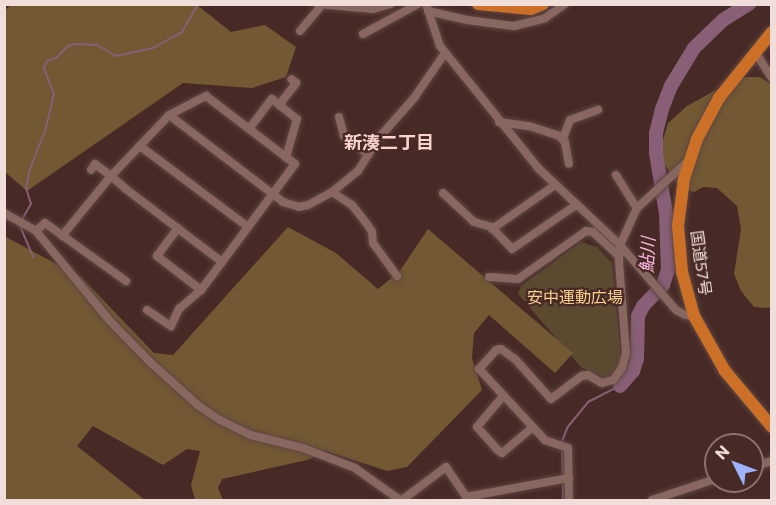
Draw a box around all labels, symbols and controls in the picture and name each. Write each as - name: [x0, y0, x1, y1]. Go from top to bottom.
- district label: 新湊二丁目: [344, 131, 434, 153]
- street label: 国道57号: [687, 229, 715, 297]
- water label: 鮎川: [635, 236, 659, 274]
- park label: 安中運動広場: [527, 287, 623, 307]
- north arrow: [704, 433, 764, 493]
- text: N: [711, 441, 733, 463]

